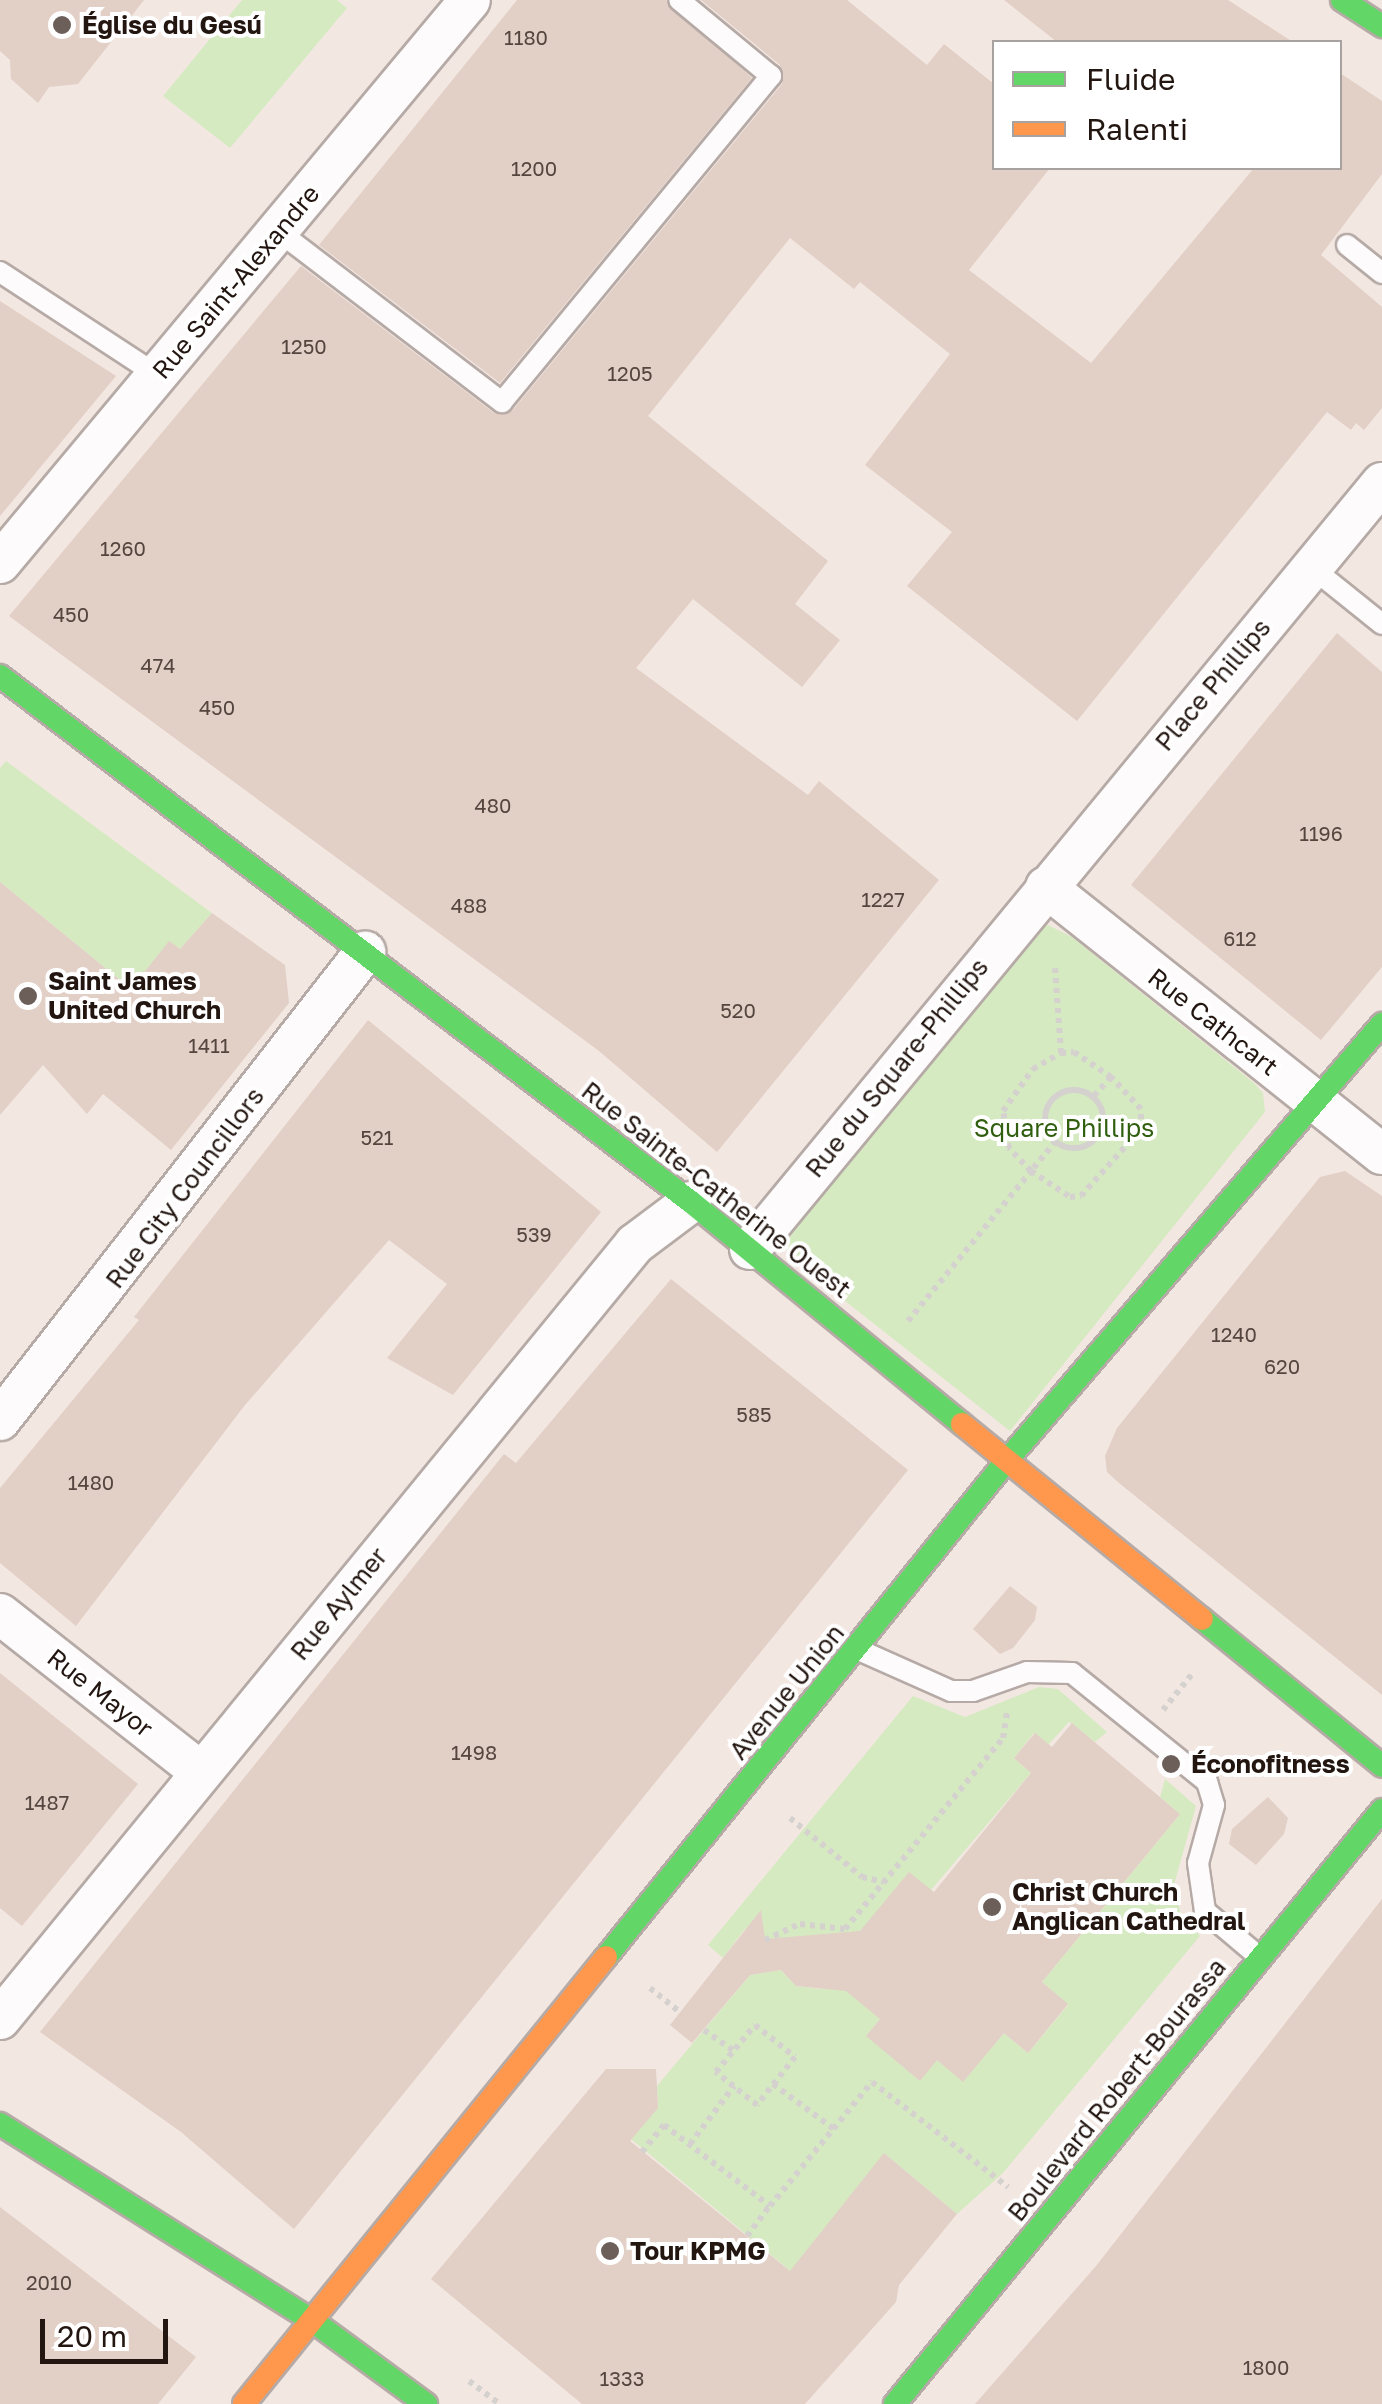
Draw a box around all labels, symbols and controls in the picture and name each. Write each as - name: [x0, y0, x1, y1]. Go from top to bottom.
- place label: Église du Gesú: [82, 10, 262, 40]
- marker: Église du Gesú: [51, 14, 73, 36]
- house number: 1180: [504, 25, 548, 49]
- legend: [992, 40, 1342, 170]
- text: Fluide: [1086, 61, 1176, 97]
- text: Ralenti: [1086, 111, 1188, 147]
- house number: 1200: [511, 156, 557, 180]
- street label: Rue Saint-Alexandre: [146, 179, 326, 385]
- house number: 1250: [281, 334, 327, 358]
- house number: 1205: [607, 361, 653, 385]
- house number: 1260: [100, 536, 146, 560]
- house number: 450: [53, 602, 89, 626]
- street label: Place Phillips: [1149, 613, 1277, 757]
- house number: 474: [141, 653, 175, 677]
- house number: 450: [199, 695, 235, 719]
- house number: 480: [475, 793, 511, 817]
- house number: 1196: [1299, 821, 1343, 845]
- house number: 1227: [861, 887, 905, 911]
- house number: 488: [451, 893, 487, 917]
- house number: 612: [1223, 926, 1257, 950]
- street label: Rue du Square-Phillips: [799, 952, 995, 1184]
- street label: Rue Cathcart: [1142, 962, 1284, 1082]
- place label: Saint James United Church: [48, 967, 221, 1026]
- marker: Saint James United Church: [17, 985, 39, 1007]
- house number: 520: [720, 998, 756, 1022]
- house number: 1411: [188, 1033, 230, 1057]
- street label: Rue Sainte-Catherine Ouest: [576, 1076, 856, 1304]
- street label: Rue City Councillors: [100, 1082, 270, 1294]
- park label: Square Phillips: [974, 1113, 1154, 1143]
- house number: 521: [361, 1125, 393, 1149]
- house number: 539: [516, 1222, 552, 1246]
- house number: 1240: [1211, 1322, 1257, 1346]
- house number: 620: [1264, 1354, 1300, 1378]
- house number: 585: [736, 1402, 772, 1426]
- house number: 1480: [68, 1470, 114, 1494]
- street label: Rue Aylmer: [285, 1542, 393, 1666]
- street label: Avenue Union: [723, 1618, 851, 1766]
- street label: Rue Mayor: [41, 1642, 159, 1744]
- house number: 1498: [451, 1740, 497, 1764]
- place label: Éconofitness: [1191, 1749, 1350, 1779]
- marker: Éconofitness: [1160, 1753, 1182, 1775]
- house number: 1487: [25, 1790, 69, 1814]
- place label: Christ Church Anglican Cathedral: [1012, 1878, 1245, 1937]
- marker: Christ Church Anglican Cathedral: [981, 1896, 1003, 1918]
- street label: Boulevard Robert-Bourassa: [1002, 1953, 1232, 2227]
- place label: Tour KPMG: [630, 2236, 766, 2266]
- marker: Tour KPMG: [599, 2240, 621, 2262]
- house number: 2010: [26, 2270, 72, 2294]
- scale bar: [45, 2299, 172, 2361]
- text: 20 m: [57, 2318, 127, 2354]
- house number: 1800: [1243, 2355, 1289, 2379]
- house number: 1333: [600, 2366, 644, 2390]

